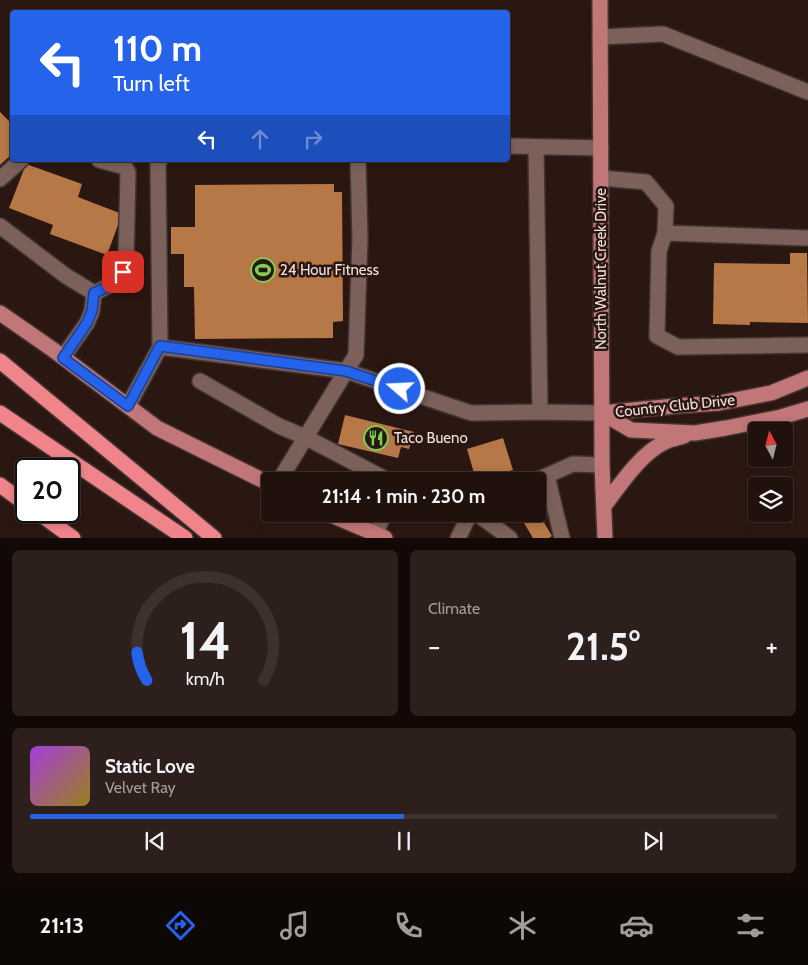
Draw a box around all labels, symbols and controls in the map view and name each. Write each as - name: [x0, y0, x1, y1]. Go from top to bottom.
- text: 110 m: [113, 27, 202, 70]
- icon: left: [30, 30, 95, 95]
- text: Turn left: [113, 70, 190, 97]
- icon: left: [193, 125, 221, 153]
- icon: ahead: [246, 125, 274, 153]
- icon: right: [299, 125, 327, 153]
- street label: North Walnut Creek Drive: [592, 188, 610, 350]
- pin: [102, 251, 144, 293]
- sports icon: 24 Hour Fitness: [250, 257, 276, 283]
- icon: arrive: [109, 258, 137, 286]
- place label: 24 Hour Fitness: [280, 261, 379, 279]
- position arrow: [373, 362, 425, 414]
- street label: Country Club Drive: [614, 391, 736, 421]
- north arrow: [748, 422, 792, 468]
- map controls: [748, 422, 793, 522]
- restaurant icon: Taco Bueno: [363, 425, 389, 451]
- place label: Taco Bueno: [394, 429, 468, 447]
- speed limit sign: 20: [15, 458, 80, 523]
- button: layers: [748, 477, 793, 522]
- text: 21:14 · 1 min · 230 m: [322, 485, 485, 508]
- text: Climate: [428, 599, 480, 618]
- text: 14: [179, 609, 231, 672]
- text: 21.5°: [566, 623, 640, 670]
- text: −: [428, 629, 440, 663]
- text: +: [766, 629, 778, 663]
- text: km/h: [185, 668, 225, 689]
- text: Static Love: [105, 755, 195, 778]
- text: Velvet Ray: [105, 778, 176, 797]
- icon: previous: [141, 827, 169, 855]
- icon: pause: [390, 827, 418, 855]
- icon: next: [639, 827, 667, 855]
- icon: directions: [163, 908, 198, 943]
- icon: music: [277, 908, 312, 943]
- icon: phone: [391, 908, 426, 943]
- icon: climate: [505, 908, 540, 943]
- icon: car: [619, 908, 654, 943]
- icon: filters: [733, 908, 768, 943]
- text: 21:13: [40, 912, 84, 939]

